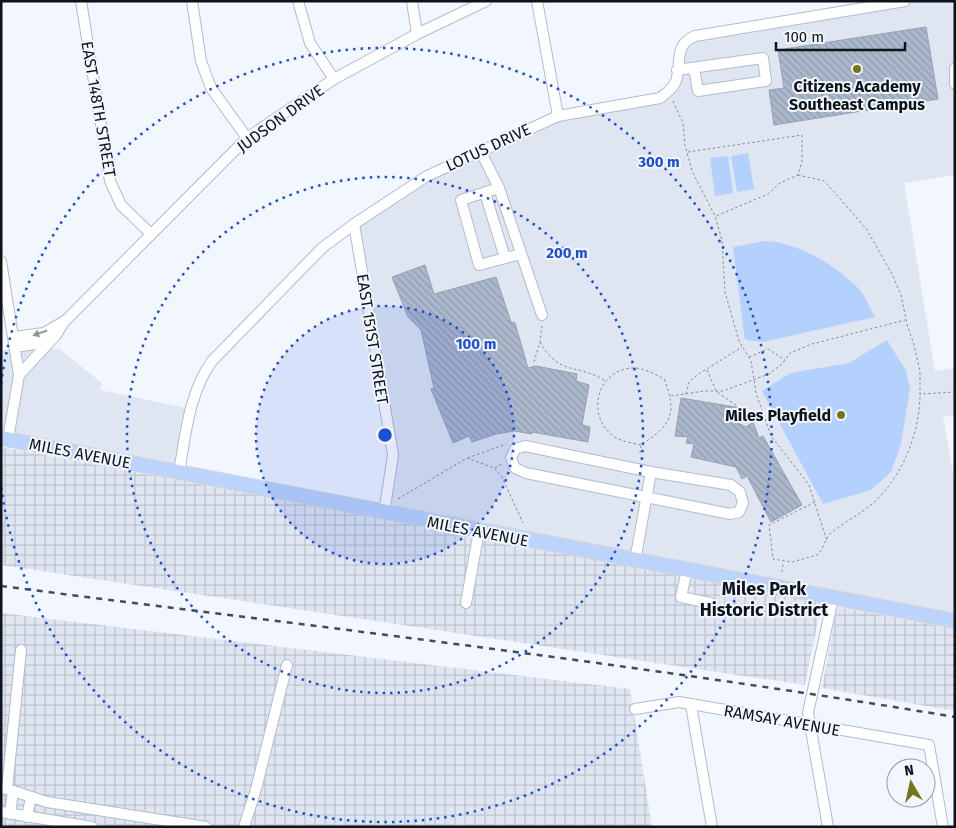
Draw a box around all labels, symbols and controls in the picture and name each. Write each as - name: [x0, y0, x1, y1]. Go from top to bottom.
- scale bar: [776, 20, 905, 52]
- text: 100 m: [784, 28, 824, 46]
- street label: EAST 148TH STREET: [77, 40, 120, 179]
- marker: Citizens Academy Southeast Campus: [851, 63, 863, 75]
- place label: Citizens Academy Southeast Campus: [789, 77, 925, 114]
- street label: JUDSON DRIVE: [233, 80, 328, 156]
- street label: LOTUS DRIVE: [443, 119, 534, 175]
- text: 300 m: [637, 153, 680, 171]
- text: 200 m: [546, 244, 588, 262]
- street label: EAST 151ST STREET: [353, 272, 392, 407]
- one-way arrow: [32, 329, 47, 337]
- text: 100 m: [456, 335, 496, 353]
- place label: Miles Playfield: [725, 406, 831, 425]
- marker: Miles Playfield: [835, 409, 847, 421]
- centre of rings: [376, 426, 394, 444]
- street label: MILES AVENUE: [28, 434, 132, 473]
- street label: MILES AVENUE: [426, 512, 530, 551]
- district label: Miles Park Historic District: [700, 578, 829, 621]
- street label: RAMSAY AVENUE: [722, 701, 841, 740]
- north arrow: [886, 758, 936, 808]
- text: N: [903, 762, 915, 780]

